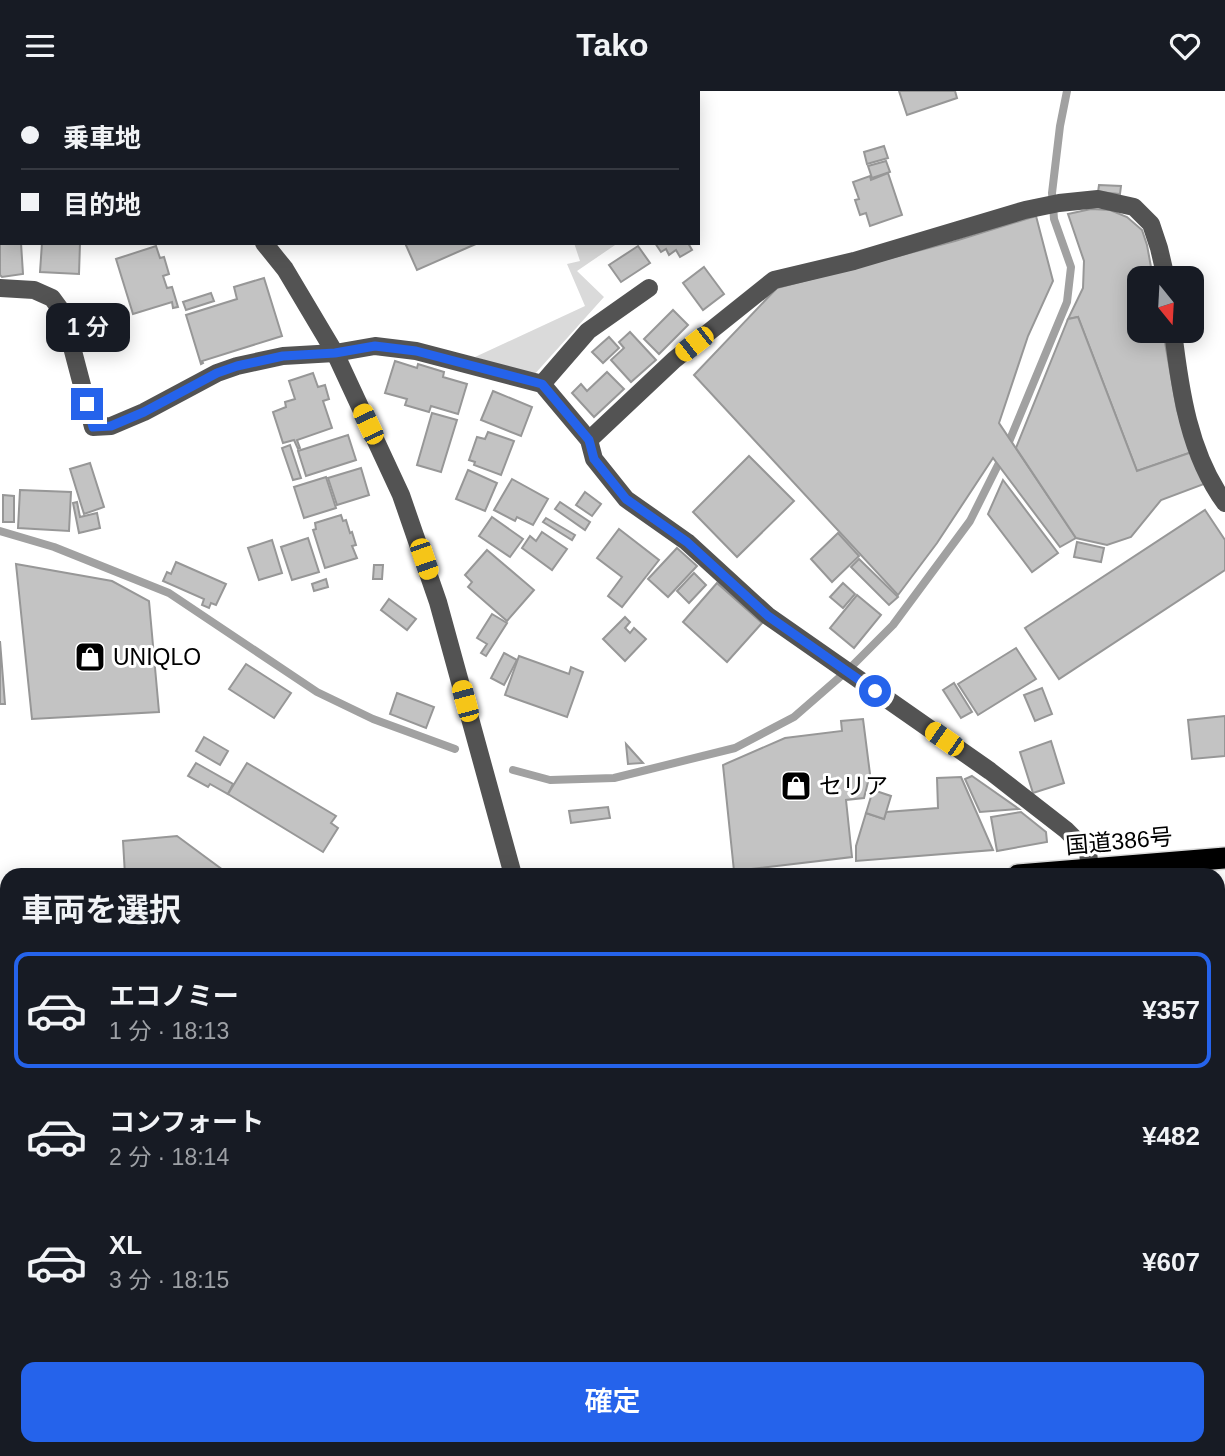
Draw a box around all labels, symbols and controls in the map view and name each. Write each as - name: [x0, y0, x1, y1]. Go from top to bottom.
- icon: menu: [21, 27, 59, 65]
- text: Tako: [576, 27, 649, 63]
- icon: heart: [1166, 27, 1204, 65]
- text: 乗車地: [63, 123, 141, 153]
- text: 目的地: [63, 190, 141, 220]
- north arrow: [1127, 266, 1204, 343]
- map controls: [1127, 266, 1204, 343]
- callout: 1 分: [45, 303, 129, 351]
- text: 1 分: [67, 314, 109, 340]
- car: [671, 323, 718, 365]
- route end: [71, 388, 103, 420]
- car: [350, 401, 387, 447]
- car: [408, 536, 441, 582]
- shop icon: UNIQLO: [73, 640, 107, 674]
- place label: UNIQLO: [113, 644, 201, 670]
- route start: [859, 675, 891, 707]
- car: [450, 678, 481, 724]
- car: [921, 718, 968, 760]
- shop icon: セリア: [779, 769, 813, 803]
- place label: セリア: [819, 773, 888, 799]
- street label: 国道386号: [1064, 823, 1174, 859]
- text: 車両を選択: [21, 892, 181, 928]
- icon: car: [25, 979, 88, 1042]
- text: エコノミー: [109, 981, 239, 1011]
- text: ¥357: [1142, 995, 1200, 1025]
- text: 1 分 · 18:13: [109, 1018, 229, 1044]
- icon: car: [25, 1105, 88, 1168]
- text: コンフォート: [109, 1107, 264, 1137]
- text: ¥482: [1142, 1121, 1200, 1151]
- text: 2 分 · 18:14: [109, 1144, 229, 1170]
- text: XL: [109, 1230, 142, 1260]
- icon: car: [25, 1231, 88, 1294]
- text: ¥607: [1142, 1247, 1200, 1277]
- text: 3 分 · 18:15: [109, 1267, 229, 1293]
- button: 確定: [21, 1362, 1204, 1442]

